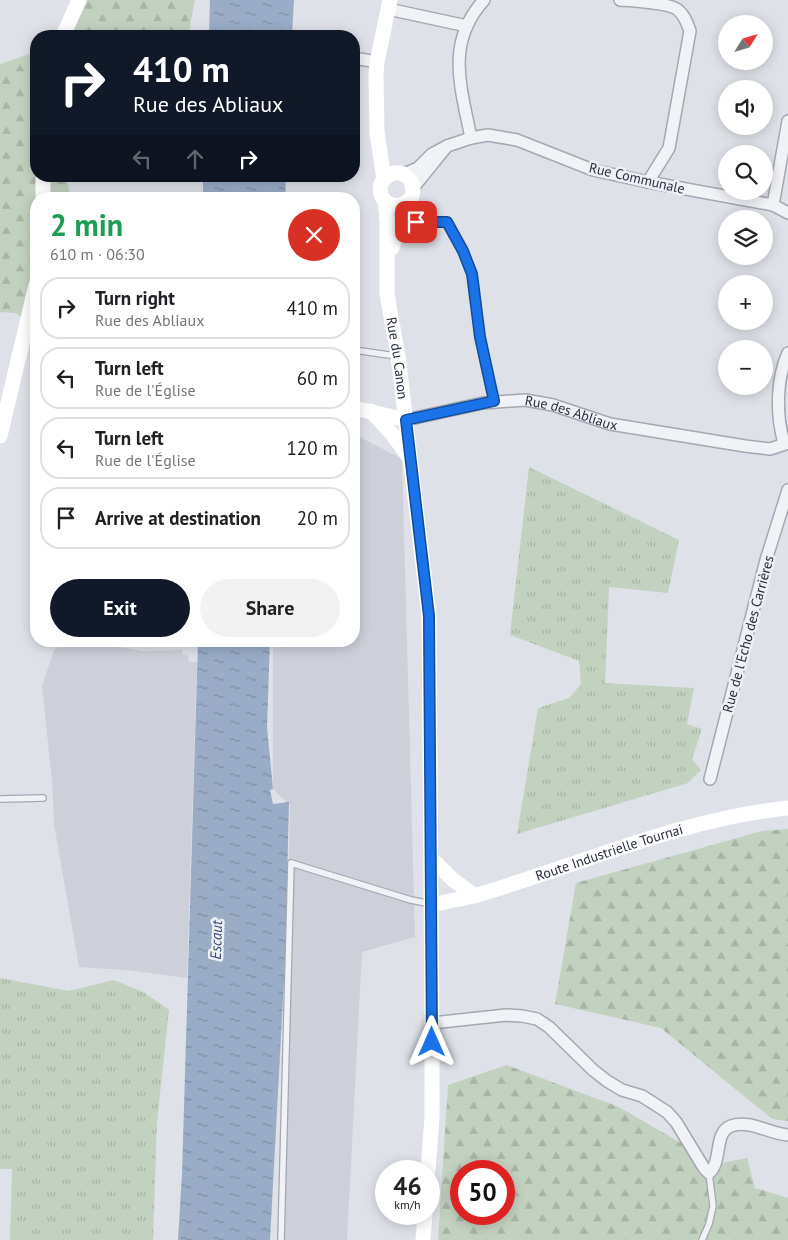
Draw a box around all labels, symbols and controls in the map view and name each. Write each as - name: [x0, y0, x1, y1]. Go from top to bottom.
- north arrow: [718, 15, 772, 70]
- map controls: [718, 15, 773, 395]
- text: 410 m: [133, 46, 230, 92]
- icon: right: [50, 50, 115, 115]
- button: sound: [718, 80, 773, 135]
- text: Rue des Abliaux: [133, 90, 283, 118]
- icon: left: [128, 145, 156, 173]
- icon: ahead: [181, 145, 209, 173]
- icon: right: [234, 145, 262, 173]
- button: search: [718, 145, 773, 200]
- street label: Rue Communale: [587, 158, 687, 198]
- pin: [395, 201, 437, 243]
- text: 2 min: [50, 205, 123, 244]
- icon: arrive: [402, 208, 430, 236]
- button: close: [288, 209, 340, 261]
- button: layers: [718, 210, 773, 265]
- text: 610 m · 06:30: [50, 244, 145, 264]
- button: +: [718, 275, 773, 330]
- text: Turn right: [95, 286, 175, 310]
- icon: right: [52, 294, 80, 322]
- text: 410 m: [286, 296, 338, 320]
- text: Rue des Abliaux: [95, 310, 204, 330]
- street label: Rue du Canon: [382, 315, 412, 400]
- button: −: [718, 340, 773, 395]
- text: Turn left: [95, 356, 164, 380]
- icon: left: [52, 364, 80, 392]
- text: 60 m: [297, 366, 338, 390]
- text: Rue de l'Église: [95, 380, 196, 400]
- street label: Rue des Abliaux: [524, 391, 619, 434]
- text: Turn left: [95, 426, 164, 450]
- icon: left: [52, 434, 80, 462]
- text: 120 m: [286, 436, 338, 460]
- text: Rue de l'Église: [95, 450, 196, 470]
- icon: arrive: [52, 504, 80, 532]
- text: Arrive at destination: [95, 506, 261, 530]
- text: 20 m: [297, 506, 338, 530]
- street label: Rue de l'Echo des Carrières: [718, 553, 778, 715]
- button: Exit: [50, 579, 190, 637]
- button: Share: [200, 579, 340, 637]
- street label: Route Industrielle Tournai: [533, 820, 685, 885]
- water label: Escaut: [206, 919, 226, 960]
- position arrow: [405, 1015, 457, 1067]
- speed limit sign: 50: [450, 1160, 515, 1225]
- text: 46: [393, 1170, 422, 1202]
- text: km/h: [394, 1197, 421, 1212]

